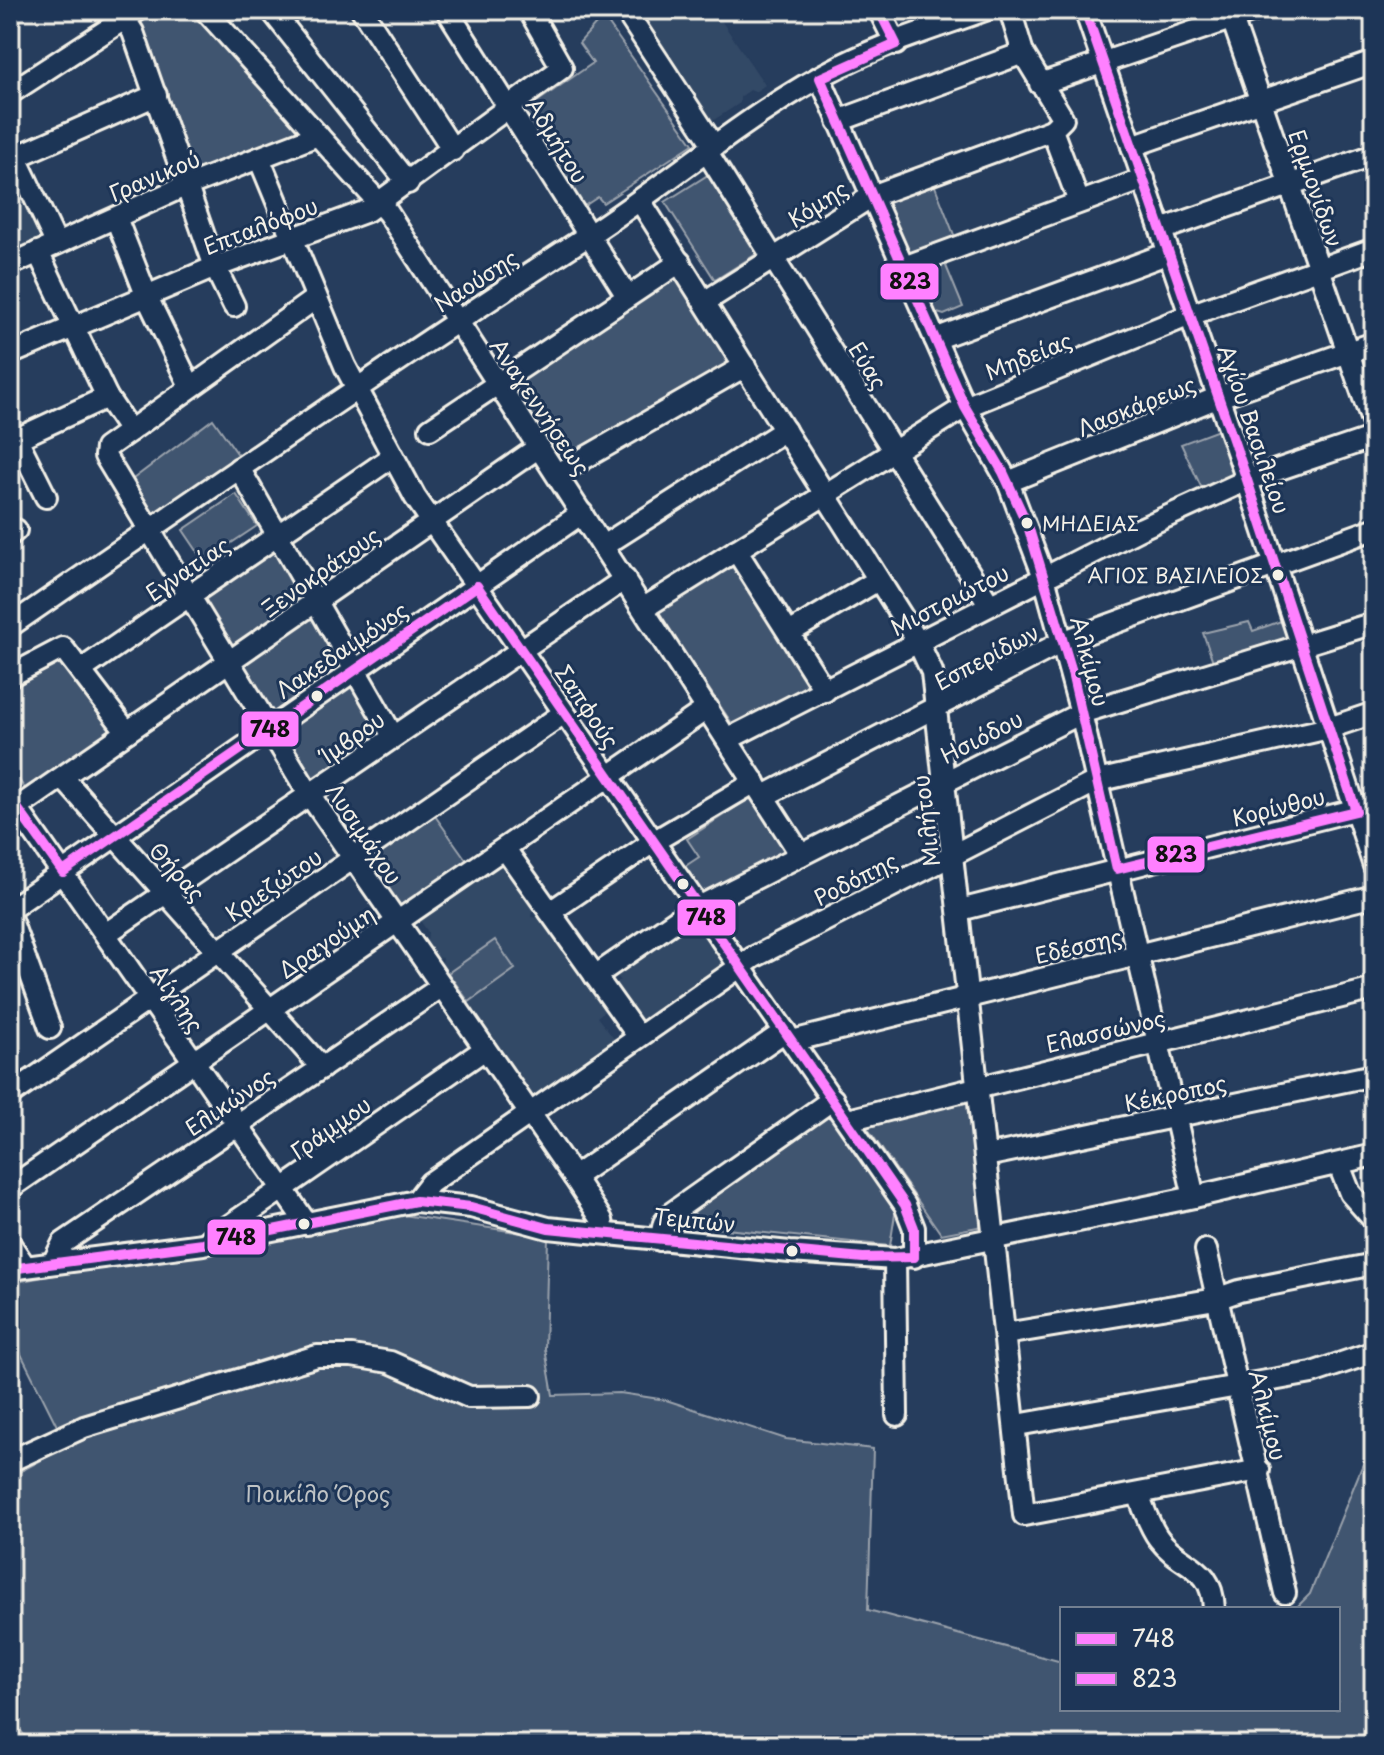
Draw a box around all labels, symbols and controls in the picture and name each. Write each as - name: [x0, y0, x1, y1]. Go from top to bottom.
- street label: Αδμήτου: [519, 91, 597, 189]
- street label: Ερμιονίδων: [1282, 125, 1352, 251]
- street label: Γρανικού: [103, 141, 205, 209]
- street label: Κόμης: [780, 171, 854, 235]
- street label: Επταλόφου: [198, 188, 322, 262]
- street label: Ναούσης: [427, 241, 523, 319]
- line badge: 823: [879, 262, 940, 301]
- text: 823: [889, 263, 931, 296]
- street label: Μηδείας: [979, 323, 1077, 387]
- street label: Αναγεννήσεως: [483, 331, 599, 481]
- street label: Εύας: [842, 335, 896, 395]
- street label: Αγίου Βασιλείου: [1211, 340, 1299, 518]
- street label: Λασκάρεως: [1072, 366, 1200, 444]
- place label: ΜΗΔΕΙΑΣ: [1042, 508, 1139, 538]
- marker: ΜΗΔΕΙΑΣ: [1019, 515, 1035, 531]
- street label: Ξενοκράτους: [254, 518, 386, 624]
- street label: Εγνατίας: [138, 528, 236, 608]
- street label: Μιστριώτου: [884, 555, 1014, 643]
- place label: ΑΓΙΟΣ ΒΑΣΙΛΕΙΟΣ: [1087, 560, 1263, 590]
- marker: ΑΓΙΟΣ ΒΑΣΙΛΕΙΟΣ: [1270, 567, 1286, 583]
- street label: Λακεδαιμόνος: [268, 593, 414, 705]
- street label: Αλκίμου: [1063, 612, 1119, 710]
- street label: Εσπερίδων: [928, 615, 1044, 697]
- street label: Σαπφούς: [548, 658, 628, 754]
- unlabelled marker: [309, 688, 325, 704]
- street label: Ησιόδου: [934, 701, 1028, 771]
- street label: Ίμβρου: [311, 702, 391, 772]
- line badge: 748: [240, 710, 300, 748]
- text: 748: [250, 711, 290, 744]
- street label: Μιλήτου: [903, 773, 947, 869]
- street label: Λυσιμάχου: [319, 776, 411, 890]
- street label: Κορίνθου: [1228, 778, 1328, 834]
- street label: Θήρας: [142, 834, 214, 908]
- line badge: 823: [1146, 835, 1206, 874]
- text: 823: [1155, 836, 1197, 869]
- street label: Κριεζώτου: [218, 839, 328, 929]
- street label: Ροδόπης: [807, 843, 903, 913]
- unlabelled marker: [675, 876, 691, 892]
- street label: Δραγούμη: [271, 897, 381, 985]
- line badge: 748: [676, 898, 737, 937]
- text: 748: [686, 899, 726, 932]
- street label: Εδέσσης: [1031, 919, 1125, 971]
- street label: Αίγλης: [143, 957, 213, 1039]
- street label: Ελασσώνος: [1042, 1000, 1168, 1060]
- street label: Ελικώνος: [178, 1059, 280, 1143]
- street label: Κέκροπος: [1121, 1065, 1229, 1119]
- street label: Γράμμου: [283, 1087, 377, 1167]
- street label: Τεμπών: [653, 1198, 737, 1240]
- unlabelled marker: [296, 1216, 312, 1232]
- line badge: 748: [206, 1218, 267, 1256]
- text: 748: [216, 1219, 256, 1252]
- unlabelled marker: [784, 1243, 800, 1259]
- street label: Αλκίμου: [1242, 1366, 1296, 1464]
- park label: Ποικίλο Όρος: [246, 1476, 390, 1509]
- legend: [1060, 1607, 1340, 1711]
- text: 748: [1132, 1619, 1175, 1655]
- text: 823: [1132, 1659, 1177, 1695]

